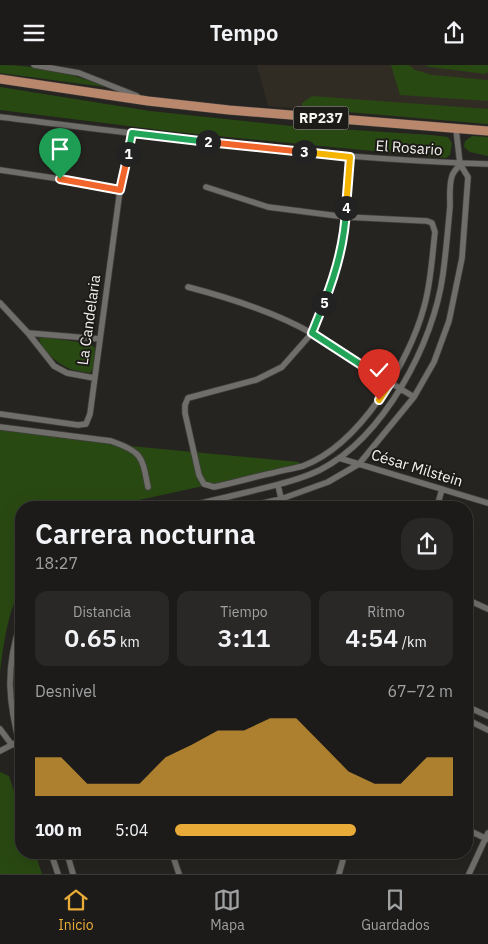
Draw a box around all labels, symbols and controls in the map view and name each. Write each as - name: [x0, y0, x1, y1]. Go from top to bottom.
- text: Tempo: [210, 18, 278, 47]
- icon: menu: [20, 19, 48, 47]
- icon: share: [440, 19, 468, 47]
- road number: RP237: [294, 107, 348, 129]
- pin: [39, 128, 81, 179]
- pin: 2: [196, 129, 220, 155]
- text: 2: [204, 133, 213, 151]
- icon: arrive: [46, 135, 74, 163]
- street label: El Rosario: [375, 136, 443, 159]
- pin: 3: [292, 139, 316, 165]
- pin: 1: [116, 141, 140, 167]
- text: 3: [300, 143, 309, 161]
- text: 1: [124, 145, 133, 163]
- pin: 4: [334, 195, 358, 221]
- text: 4: [342, 199, 351, 217]
- street label: La Candelaria: [73, 273, 104, 366]
- pin: 5: [312, 291, 336, 315]
- text: 5: [320, 294, 329, 312]
- pin: [358, 349, 400, 400]
- icon: check: [365, 356, 393, 384]
- street label: César Milstein: [369, 445, 465, 490]
- text: Carrera nocturna: [35, 515, 256, 552]
- button: share: [401, 518, 453, 570]
- text: 18:27: [35, 553, 78, 573]
- text: Distancia: [73, 603, 131, 621]
- text: Tiempo: [220, 603, 268, 621]
- text: Ritmo: [367, 603, 405, 621]
- text: 0.65: [64, 621, 117, 654]
- text: 3:11: [218, 621, 270, 654]
- text: 4:54: [345, 621, 398, 654]
- text: km: [117, 633, 140, 651]
- text: /km: [398, 633, 427, 651]
- text: Desnivel: [35, 681, 96, 701]
- text: 67–72 m: [387, 681, 453, 701]
- text: 100 m: [35, 820, 82, 840]
- text: 5:04: [115, 820, 148, 840]
- tab: Inicio: [58, 886, 94, 934]
- tab: Mapa: [210, 886, 245, 934]
- tab: Guardados: [361, 886, 430, 934]

